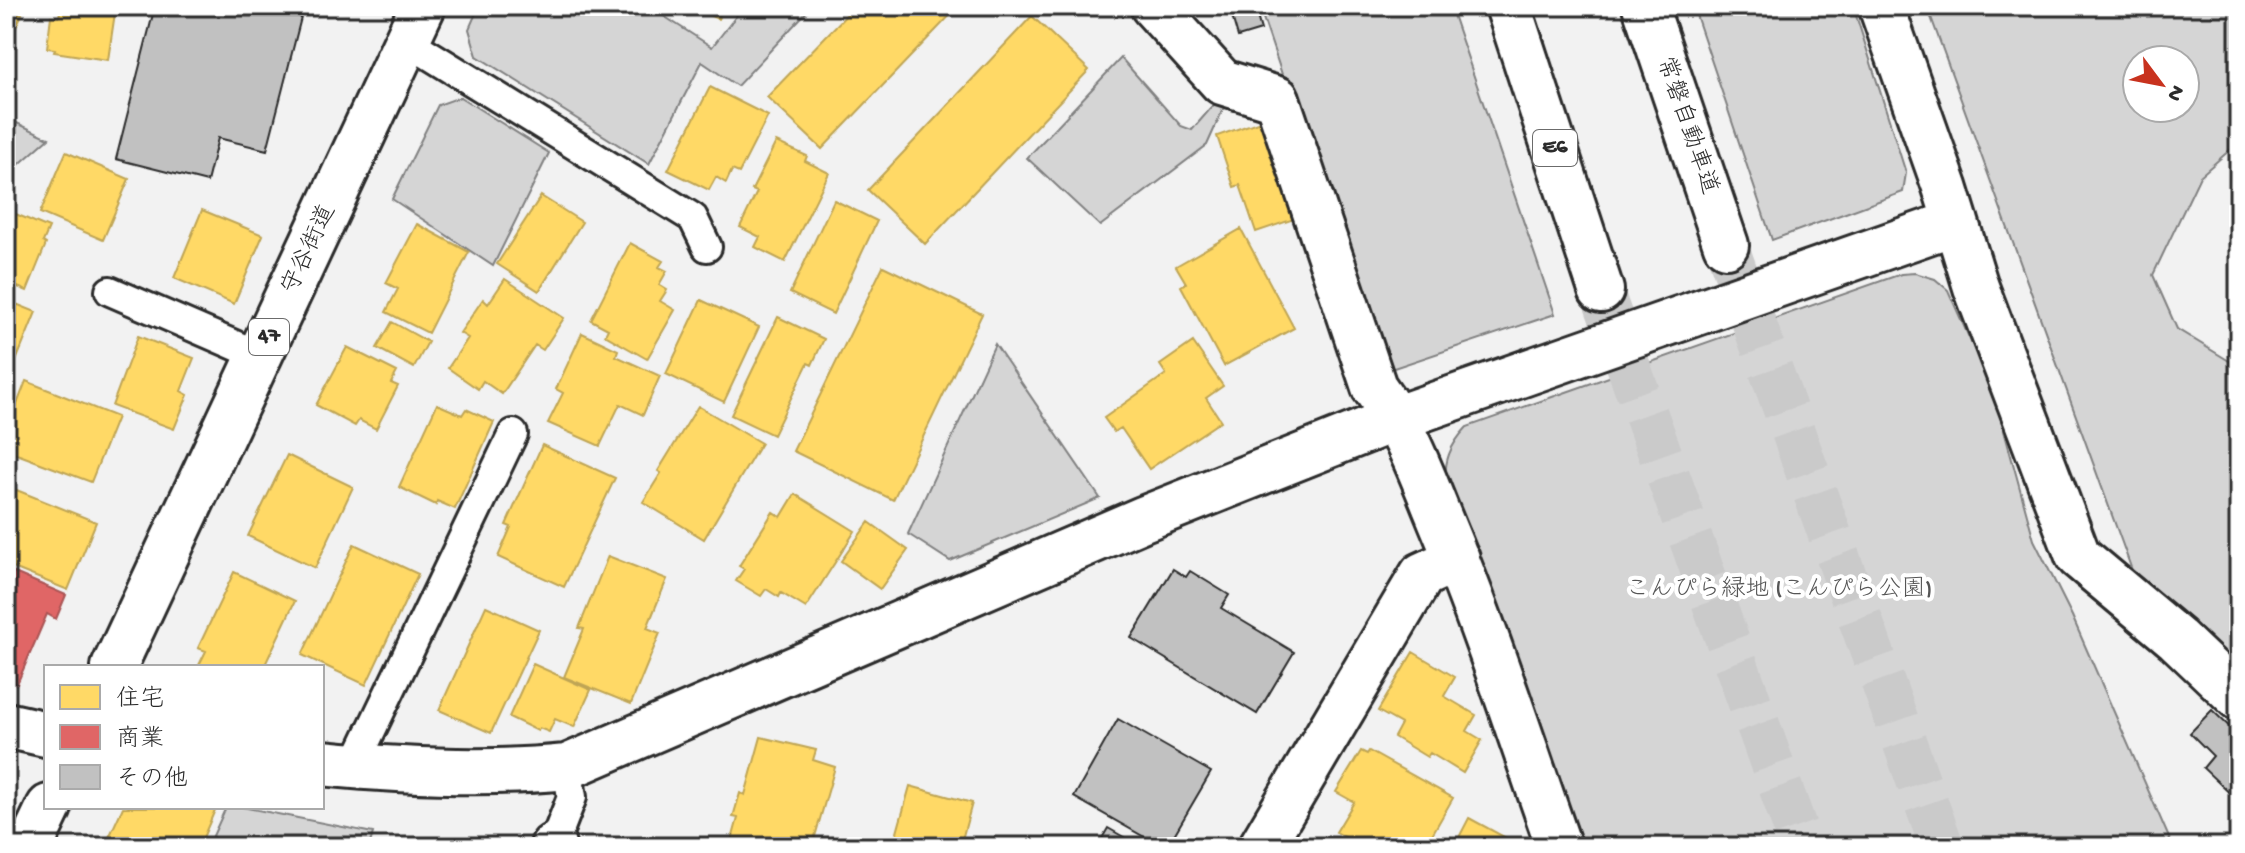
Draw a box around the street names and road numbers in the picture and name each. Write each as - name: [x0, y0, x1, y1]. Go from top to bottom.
- street label: 常磐自動車道: [1649, 53, 1724, 199]
- road number: E6: [1533, 130, 1577, 166]
- street label: 守谷街道: [276, 200, 343, 300]
- road number: 47: [249, 319, 289, 355]

